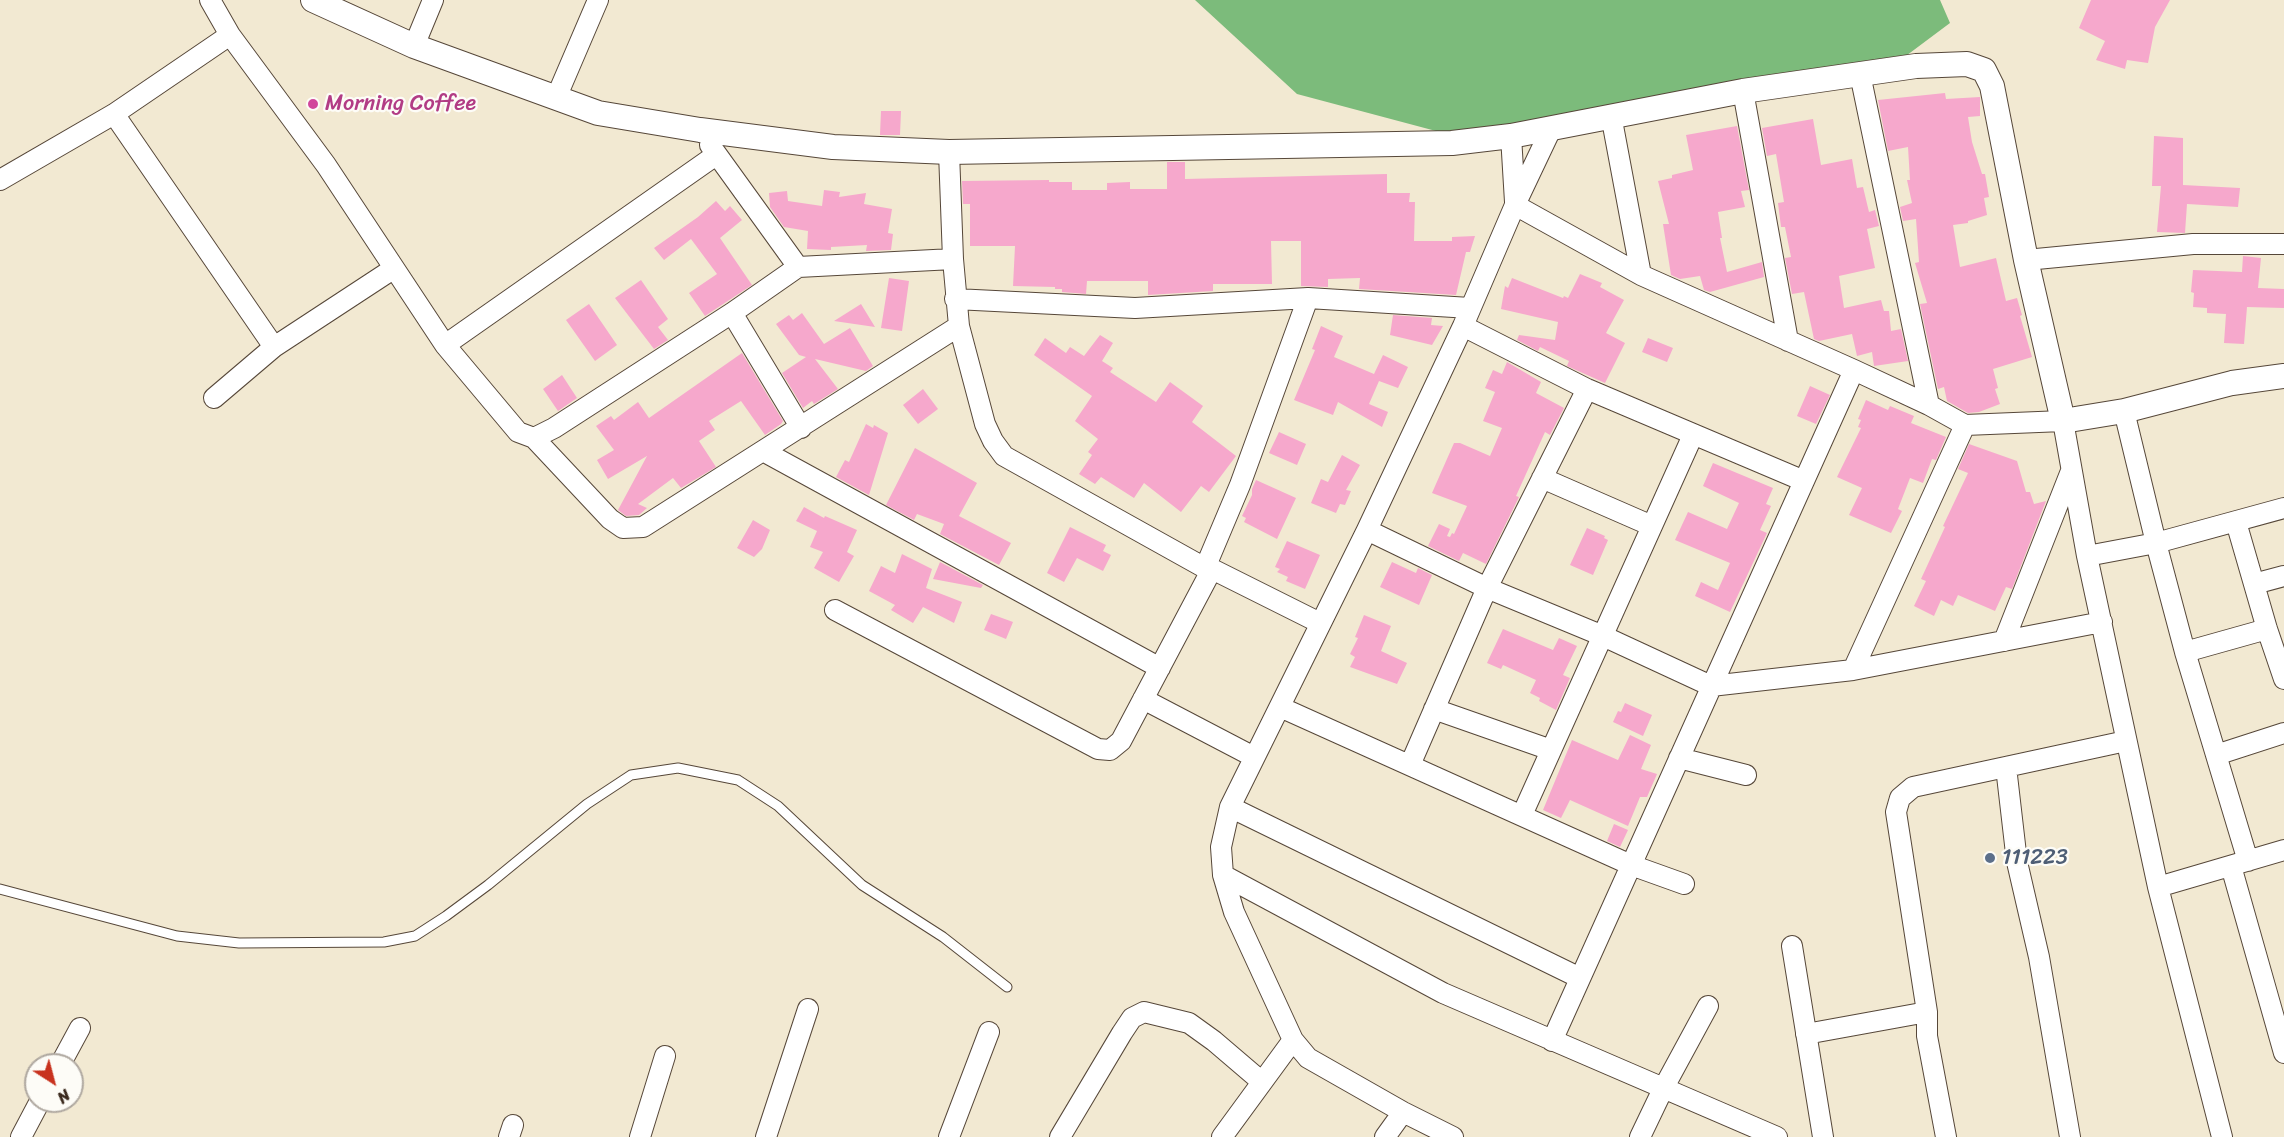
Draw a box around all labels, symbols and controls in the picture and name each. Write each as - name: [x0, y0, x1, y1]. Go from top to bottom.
- place label: Morning Coffee: [325, 91, 476, 117]
- marker: Morning Coffee: [306, 97, 320, 111]
- place label: 111223: [2002, 845, 2068, 871]
- marker: 111223: [1983, 851, 1997, 865]
- north arrow: [24, 1053, 84, 1113]
- text: N: [51, 1081, 77, 1111]

